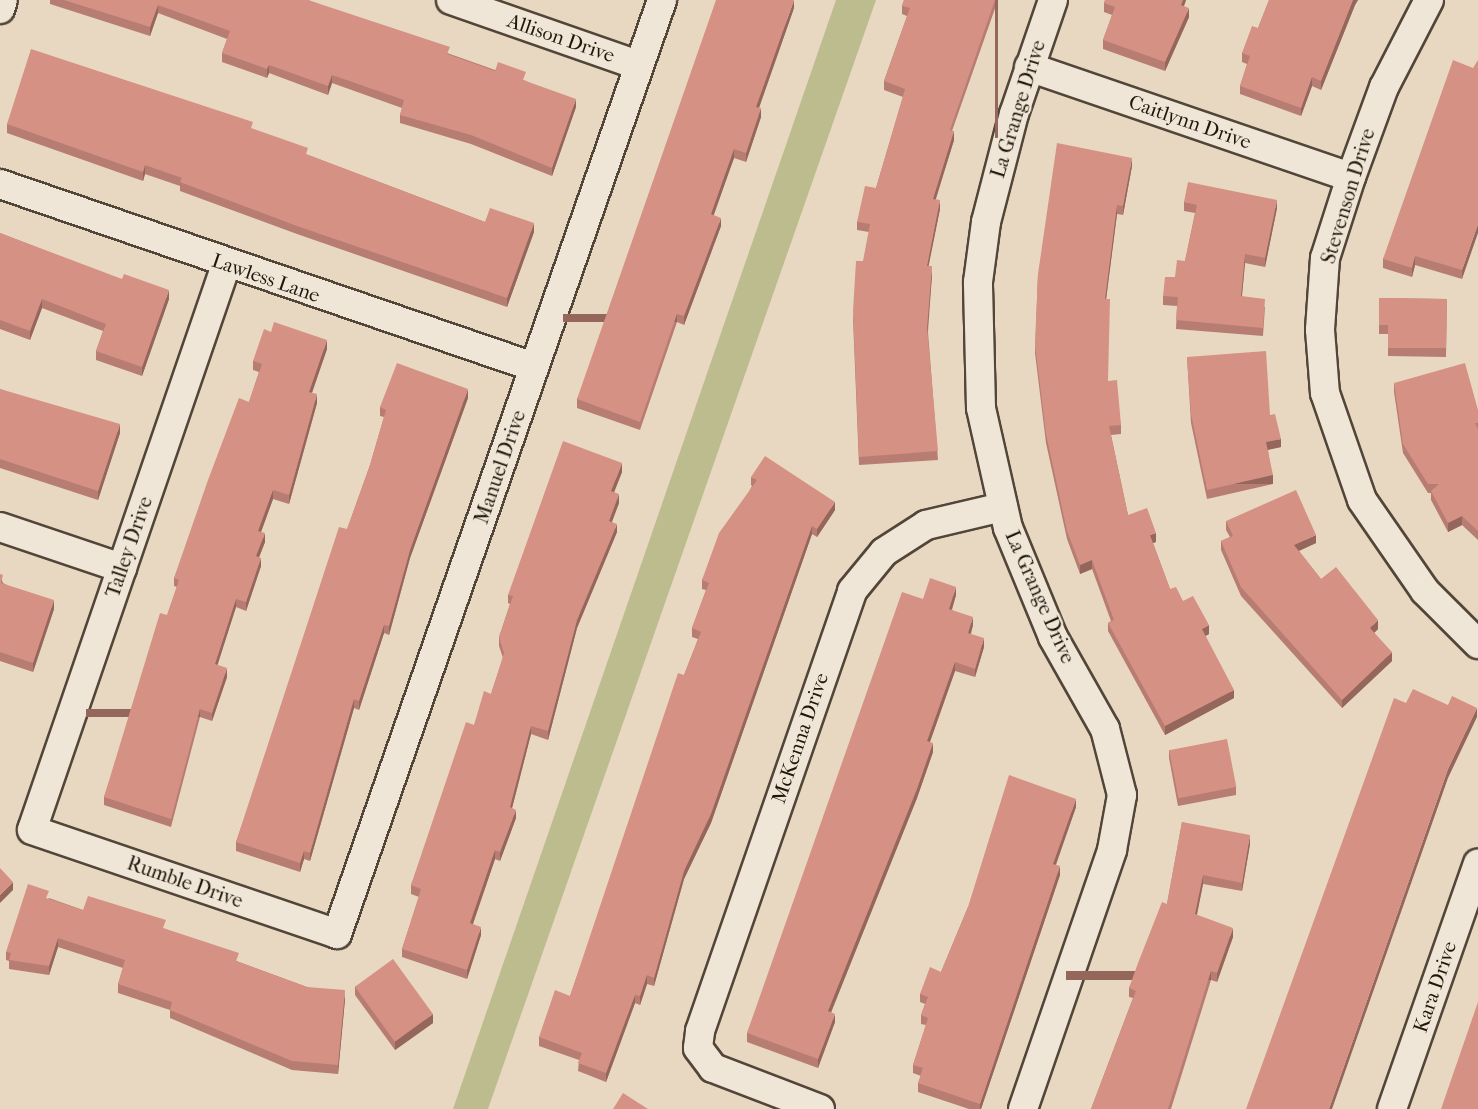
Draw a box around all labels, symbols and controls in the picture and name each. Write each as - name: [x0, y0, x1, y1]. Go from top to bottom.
- street label: Allison Drive: [504, 8, 618, 68]
- street label: La Grange Drive: [986, 37, 1050, 181]
- street label: Caitlynn Drive: [1126, 90, 1254, 154]
- street label: Stevenson Drive: [1316, 125, 1380, 267]
- street label: Lawless Lane: [209, 248, 323, 308]
- street label: Manuel Drive: [469, 407, 531, 527]
- street label: Talley Drive: [101, 493, 157, 601]
- street label: La Grange Drive: [1000, 527, 1080, 667]
- street label: McKenna Drive: [766, 670, 834, 806]
- street label: Rumble Drive: [124, 851, 246, 913]
- street label: Kara Drive: [1408, 938, 1462, 1036]

